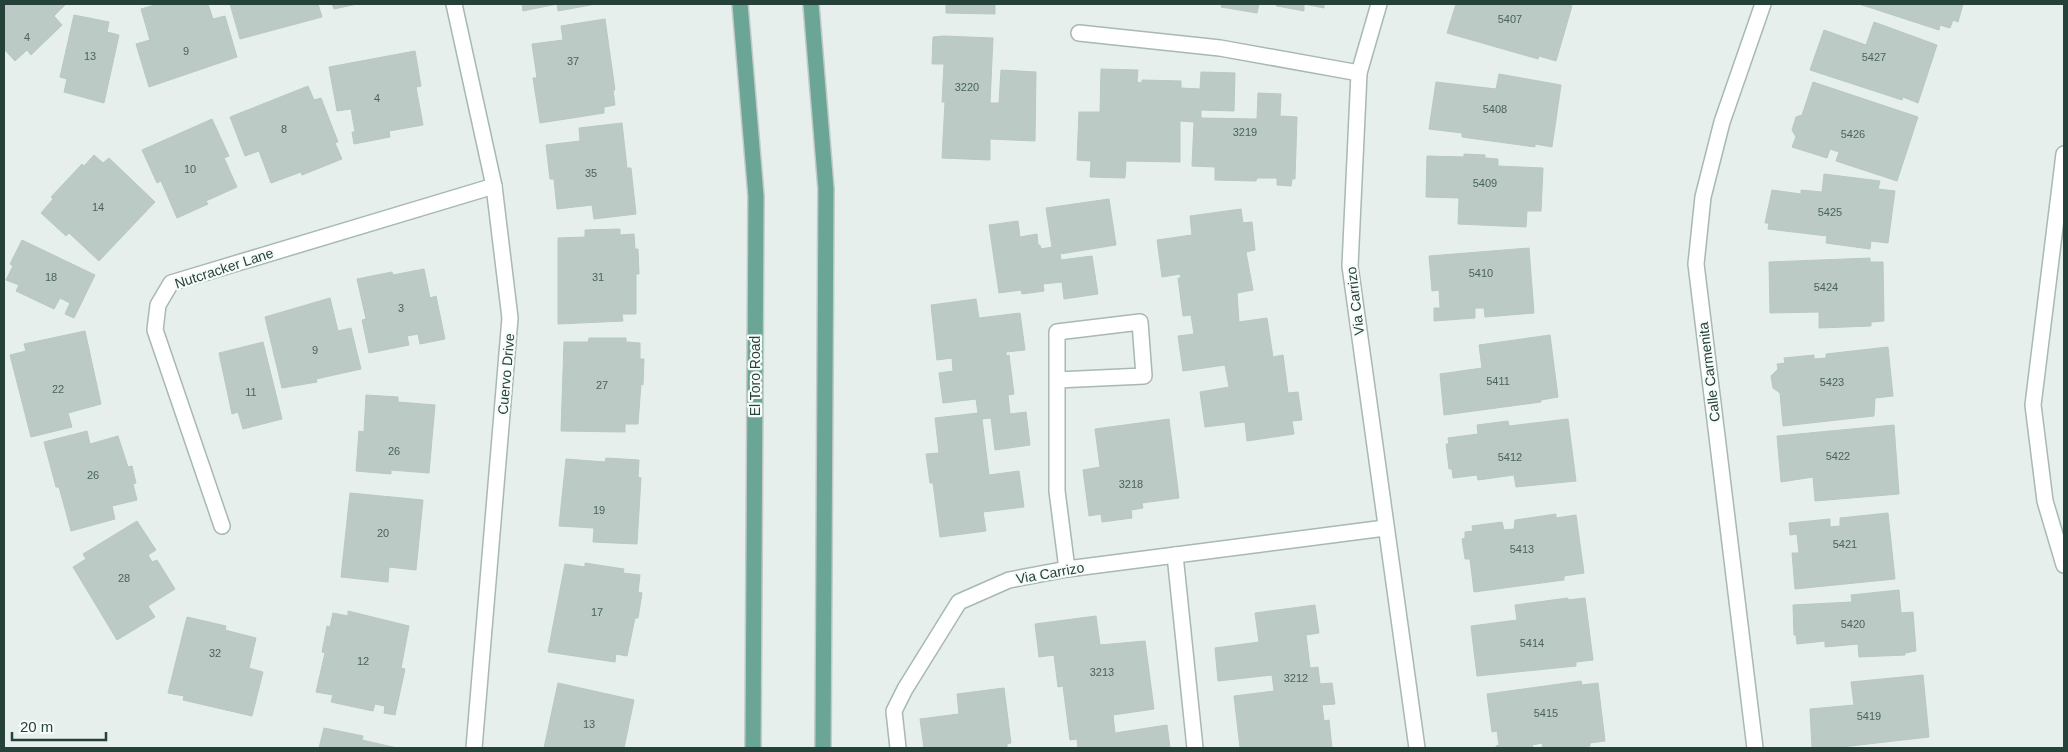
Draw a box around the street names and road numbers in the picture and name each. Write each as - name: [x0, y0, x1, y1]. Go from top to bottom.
- street label: Nutcracker Lane: [173, 244, 276, 291]
- street label: Via Carrizo: [1343, 266, 1367, 336]
- street label: Calle Carmenita: [1695, 321, 1723, 423]
- street label: Cuervo Drive: [494, 332, 518, 415]
- street label: El Toro Road: [747, 336, 763, 416]
- street label: Via Carrizo: [1015, 559, 1086, 587]

